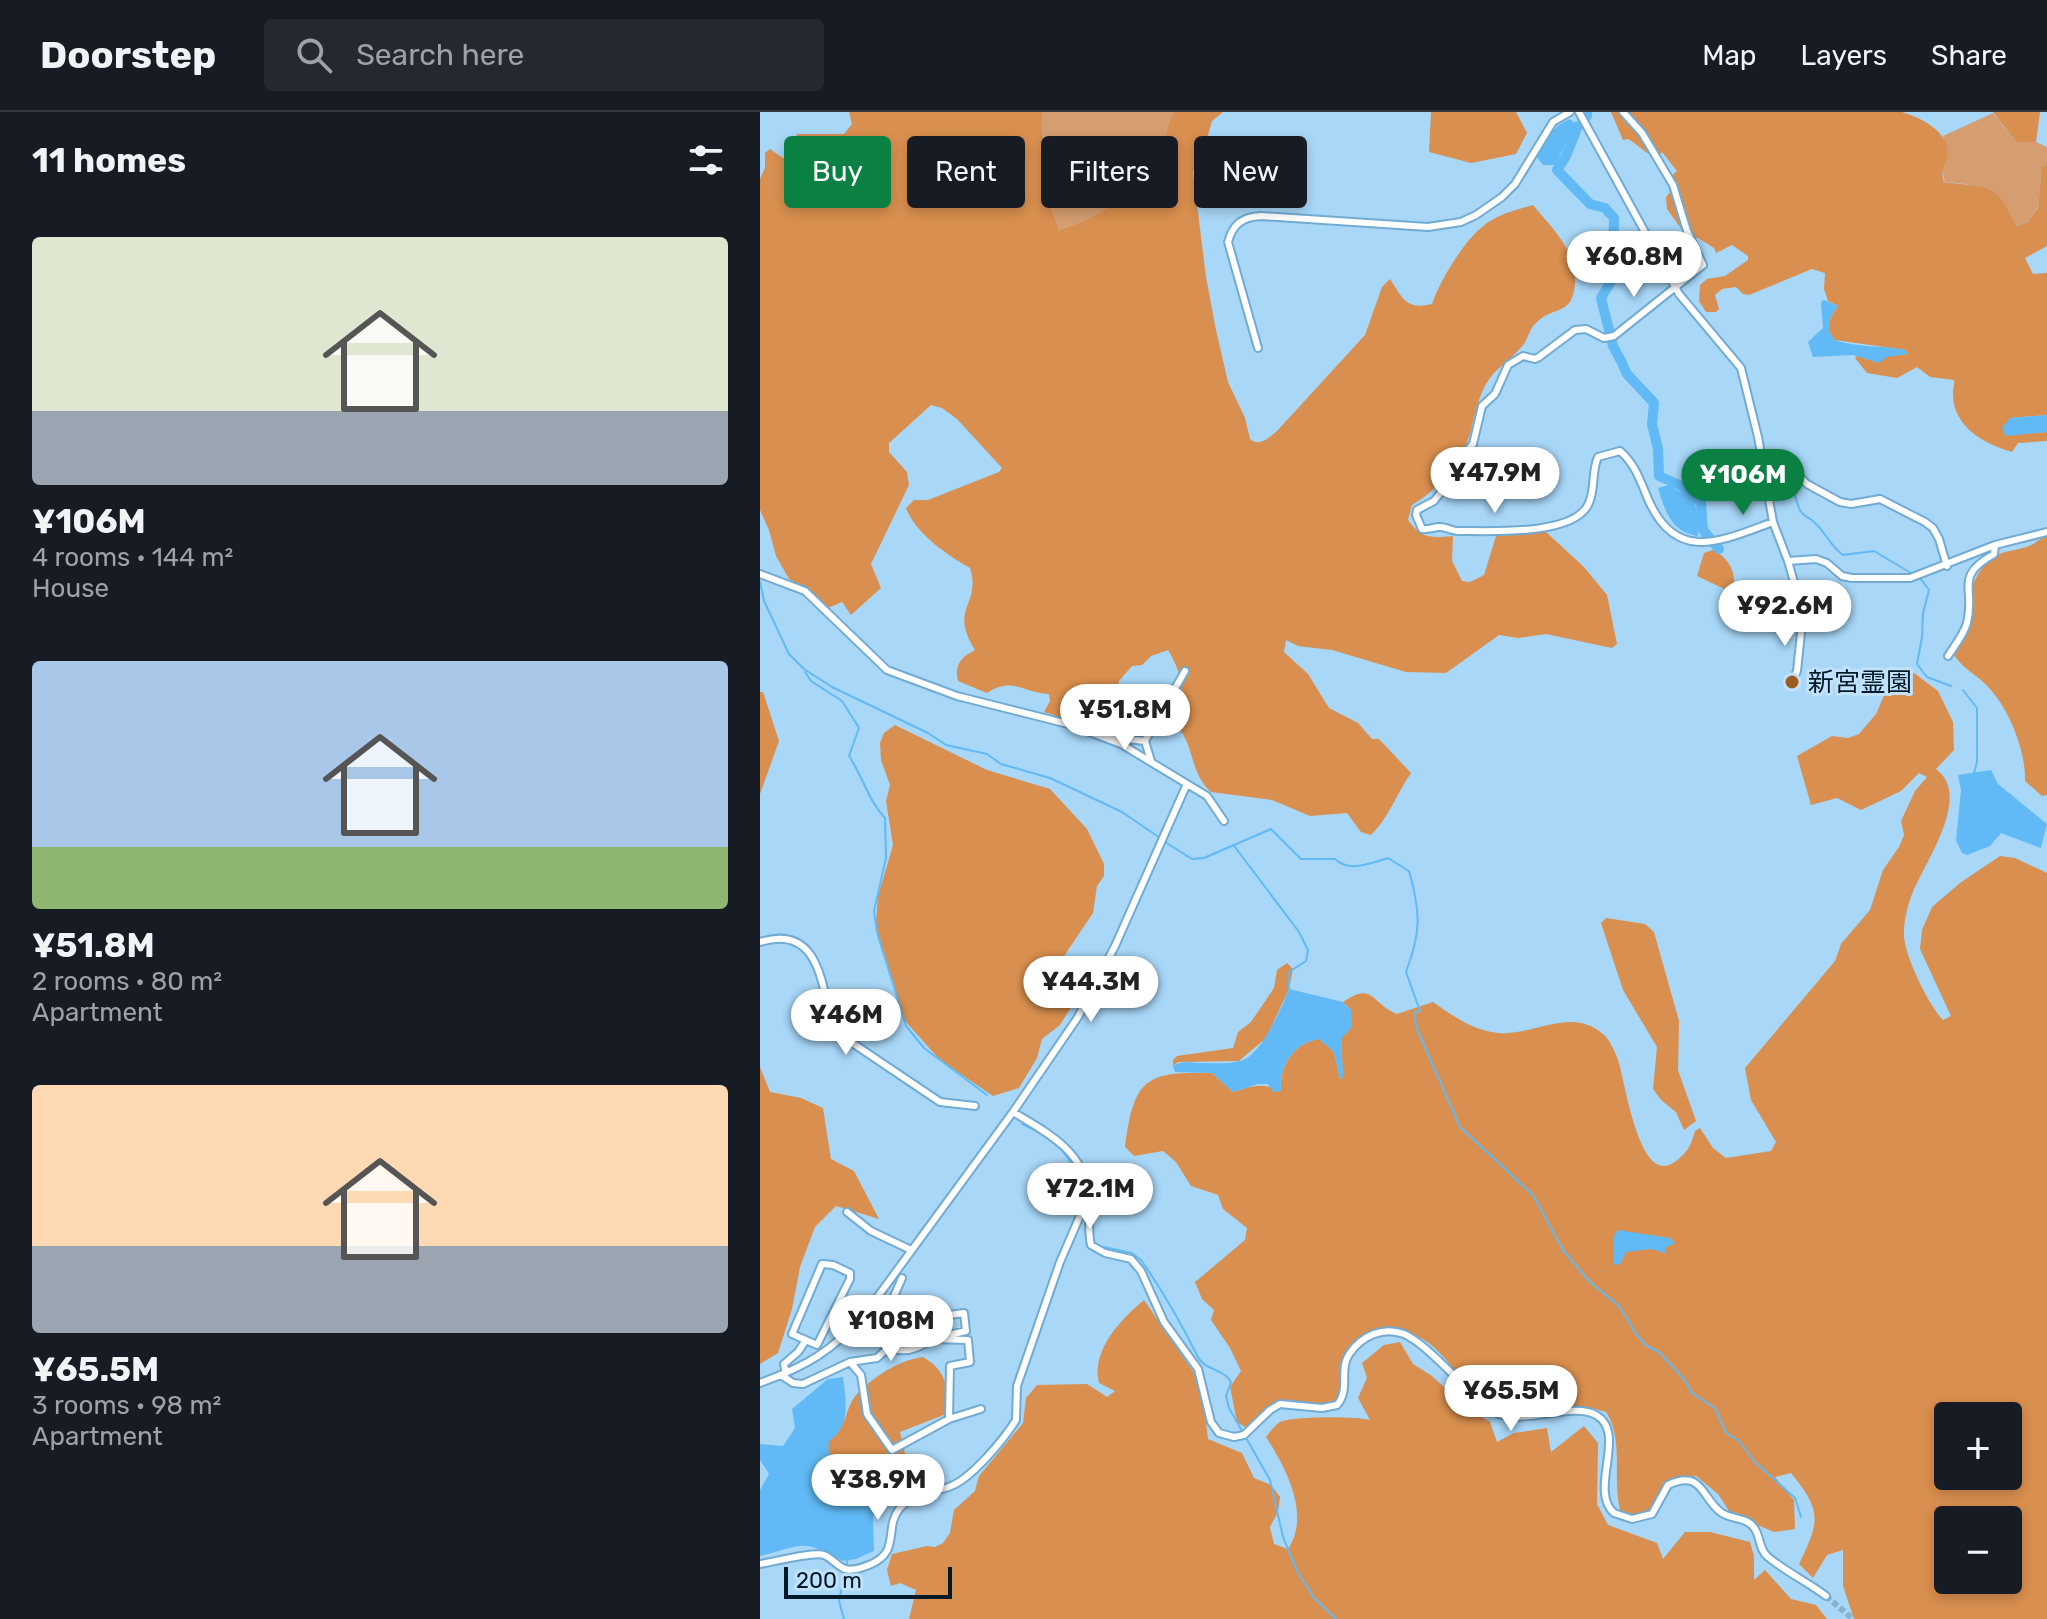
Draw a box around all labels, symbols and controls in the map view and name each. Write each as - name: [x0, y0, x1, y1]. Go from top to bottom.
- search box: [264, 19, 824, 91]
- text: Doorstep: [40, 32, 216, 78]
- icon: search: [292, 33, 336, 77]
- text: Search here: [356, 37, 524, 73]
- text: Map: [1702, 39, 1757, 72]
- text: Layers: [1801, 39, 1887, 72]
- text: Share: [1931, 39, 2007, 72]
- chip: Buy: [784, 136, 891, 208]
- chip: Rent: [907, 136, 1025, 208]
- chip: Filters: [1041, 136, 1178, 208]
- chip: New: [1194, 136, 1307, 208]
- icon: filters: [684, 138, 728, 182]
- text: 11 homes: [32, 140, 186, 181]
- pin: ¥60.8M: [1569, 231, 1699, 299]
- text: ¥60.8M: [1585, 241, 1683, 272]
- icon: home: [308, 289, 452, 433]
- pin: ¥47.9M: [1430, 447, 1560, 515]
- pin: ¥106M: [1687, 449, 1799, 517]
- text: ¥47.9M: [1449, 457, 1542, 488]
- text: ¥106M: [1700, 459, 1786, 490]
- text: ¥106M: [32, 501, 146, 542]
- text: 4 rooms · 144 m²: [32, 542, 233, 573]
- text: House: [32, 573, 109, 604]
- pin: ¥92.6M: [1720, 580, 1850, 648]
- text: ¥92.6M: [1736, 590, 1834, 621]
- place label: 新宮霊園: [1808, 667, 1912, 698]
- marker: 新宮霊園: [1783, 673, 1801, 691]
- pin: ¥51.8M: [1060, 684, 1190, 752]
- text: ¥51.8M: [1078, 694, 1172, 725]
- icon: home: [308, 713, 452, 857]
- text: ¥51.8M: [32, 925, 155, 966]
- pin: ¥44.3M: [1026, 956, 1156, 1024]
- text: 2 rooms · 80 m²: [32, 966, 222, 997]
- text: ¥44.3M: [1041, 966, 1141, 997]
- pin: ¥46M: [799, 989, 893, 1057]
- text: Apartment: [32, 997, 163, 1028]
- text: ¥46M: [809, 999, 883, 1030]
- icon: home: [308, 1137, 452, 1281]
- pin: ¥72.1M: [1025, 1163, 1155, 1231]
- text: ¥72.1M: [1045, 1173, 1135, 1204]
- pin: ¥108M: [835, 1295, 947, 1363]
- text: ¥108M: [847, 1305, 935, 1336]
- text: ¥65.5M: [32, 1349, 159, 1390]
- pin: ¥65.5M: [1446, 1365, 1576, 1433]
- text: ¥65.5M: [1462, 1375, 1560, 1406]
- text: 3 rooms · 98 m²: [32, 1390, 221, 1421]
- map controls: [1934, 1402, 2022, 1594]
- button: +: [1934, 1402, 2022, 1490]
- text: Apartment: [32, 1421, 163, 1452]
- pin: ¥38.9M: [813, 1454, 943, 1522]
- text: ¥38.9M: [829, 1464, 927, 1495]
- button: −: [1934, 1506, 2022, 1594]
- scale bar: [784, 1563, 952, 1599]
- text: 200 m: [796, 1567, 862, 1594]

